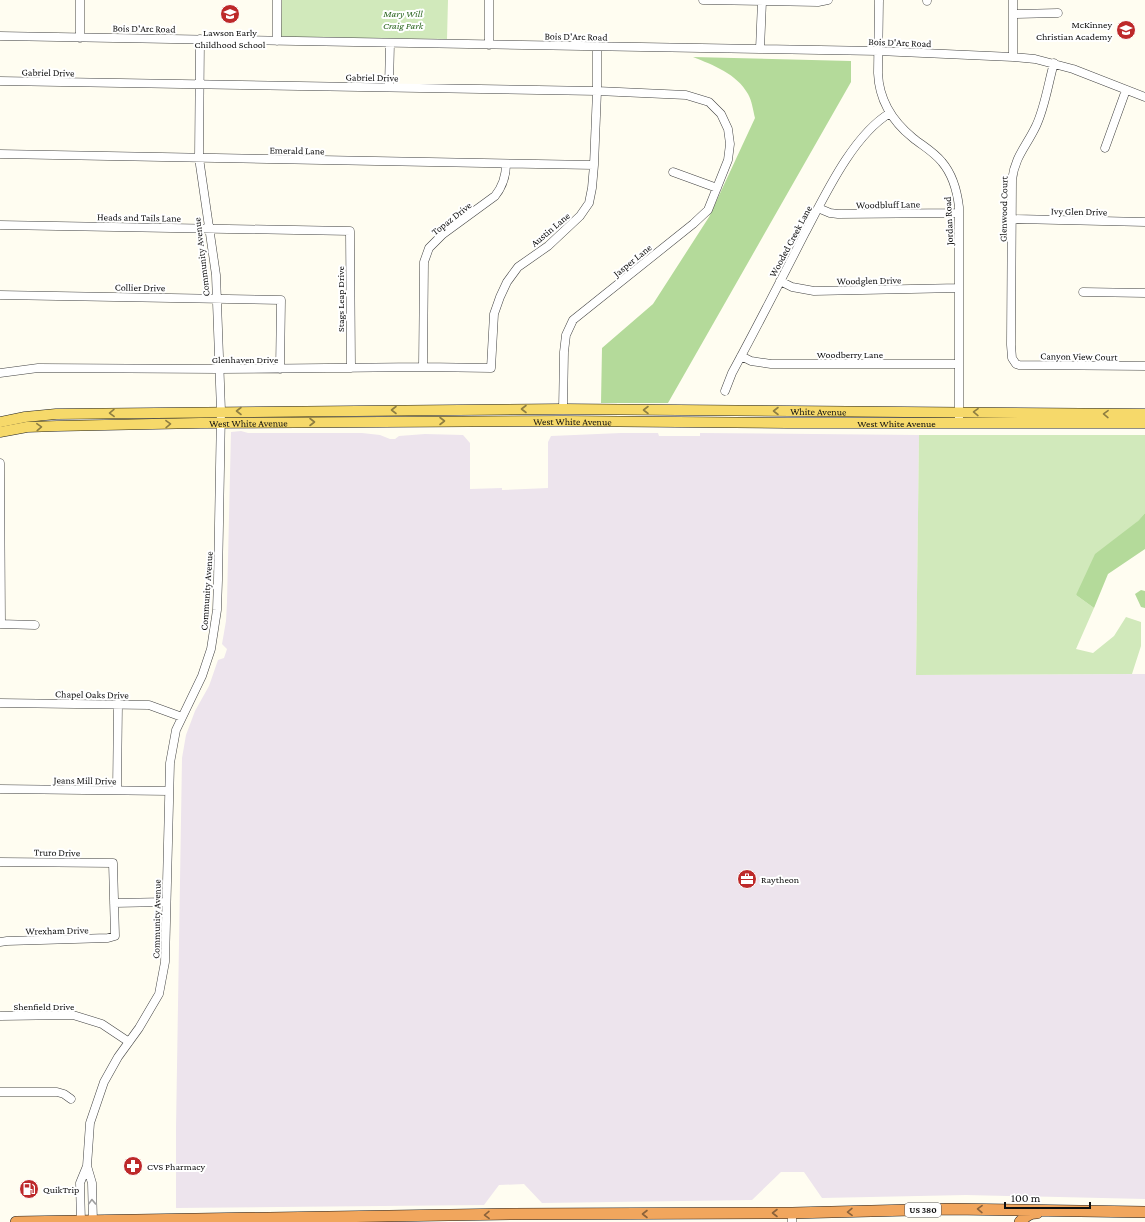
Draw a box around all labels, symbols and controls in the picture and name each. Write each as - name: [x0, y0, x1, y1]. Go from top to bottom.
- school or university icon: Lawson Early Childhood School: [219, 3, 241, 25]
- park label: Mary Will Craig Park: [382, 8, 424, 31]
- place label: McKinney Christian Academy: [1036, 19, 1112, 42]
- school or university icon: McKinney Christian Academy: [1115, 19, 1137, 41]
- street label: Bois D'Arc Road: [112, 22, 176, 35]
- place label: Lawson Early Childhood School: [195, 27, 266, 50]
- street label: Bois D'Arc Road: [544, 30, 608, 43]
- street label: Bois D'Arc Road: [868, 36, 932, 49]
- street label: Gabriel Drive: [21, 67, 75, 78]
- street label: Gabriel Drive: [345, 72, 399, 83]
- street label: Emerald Lane: [269, 145, 325, 156]
- street label: Glenwood Court: [997, 175, 1010, 242]
- street label: Jordan Road: [942, 196, 955, 247]
- street label: Woodbluff Lane: [856, 198, 921, 211]
- street label: Topaz Drive: [429, 199, 474, 237]
- street label: Wooded Creek Lane: [767, 203, 814, 279]
- street label: Ivy Glen Drive: [1051, 206, 1108, 218]
- street label: Austin Lane: [529, 210, 572, 249]
- street label: Heads and Tails Lane: [97, 211, 182, 224]
- street label: Community Avenue: [191, 216, 212, 297]
- street label: Jasper Lane: [610, 241, 654, 280]
- street label: Stags Leap Drive: [335, 265, 346, 332]
- street label: Woodglen Drive: [837, 274, 902, 287]
- street label: Collier Drive: [115, 282, 166, 293]
- street label: Woodberry Lane: [817, 349, 884, 360]
- street label: Canyon View Court: [1040, 350, 1118, 363]
- street label: Glenhaven Drive: [212, 354, 279, 365]
- one-way arrow: [521, 405, 527, 413]
- one-way arrow: [391, 406, 397, 414]
- one-way arrow: [643, 406, 649, 414]
- street label: White Avenue: [790, 406, 847, 417]
- one-way arrow: [236, 407, 242, 415]
- one-way arrow: [773, 407, 779, 415]
- one-way arrow: [973, 408, 979, 416]
- one-way arrow: [109, 409, 115, 417]
- one-way arrow: [1103, 410, 1109, 418]
- street label: West White Avenue: [533, 416, 612, 427]
- one-way arrow: [439, 417, 445, 426]
- street label: West White Avenue: [209, 418, 288, 429]
- one-way arrow: [309, 418, 315, 426]
- street label: West White Avenue: [857, 418, 936, 429]
- one-way arrow: [165, 419, 171, 428]
- one-way arrow: [36, 422, 42, 431]
- street label: Community Avenue: [198, 550, 215, 631]
- street label: Chapel Oaks Drive: [55, 688, 130, 701]
- street label: Jeans Mill Drive: [52, 774, 117, 787]
- street label: Truro Drive: [34, 847, 81, 858]
- office icon: Raytheon: [736, 868, 758, 890]
- place label: Raytheon: [761, 874, 800, 885]
- street label: Community Avenue: [150, 879, 163, 959]
- street label: Wrexham Drive: [25, 924, 89, 937]
- street label: Shenfield Drive: [13, 1001, 75, 1012]
- pharmacy icon: CVS Pharmacy: [122, 1155, 144, 1177]
- place label: CVS Pharmacy: [147, 1161, 205, 1172]
- fuel station icon: QuikTrip: [18, 1178, 40, 1200]
- place label: QuikTrip: [43, 1184, 79, 1195]
- scale bar: [1005, 1184, 1090, 1210]
- text: 100 m: [1011, 1191, 1041, 1205]
- one-way arrow: [88, 1199, 97, 1205]
- road number: US 380: [905, 1203, 941, 1217]
- one-way arrow: [977, 1205, 983, 1214]
- one-way arrow: [847, 1207, 853, 1216]
- one-way arrow: [772, 1209, 778, 1217]
- one-way arrow: [484, 1210, 490, 1219]
- one-way arrow: [642, 1210, 648, 1218]

